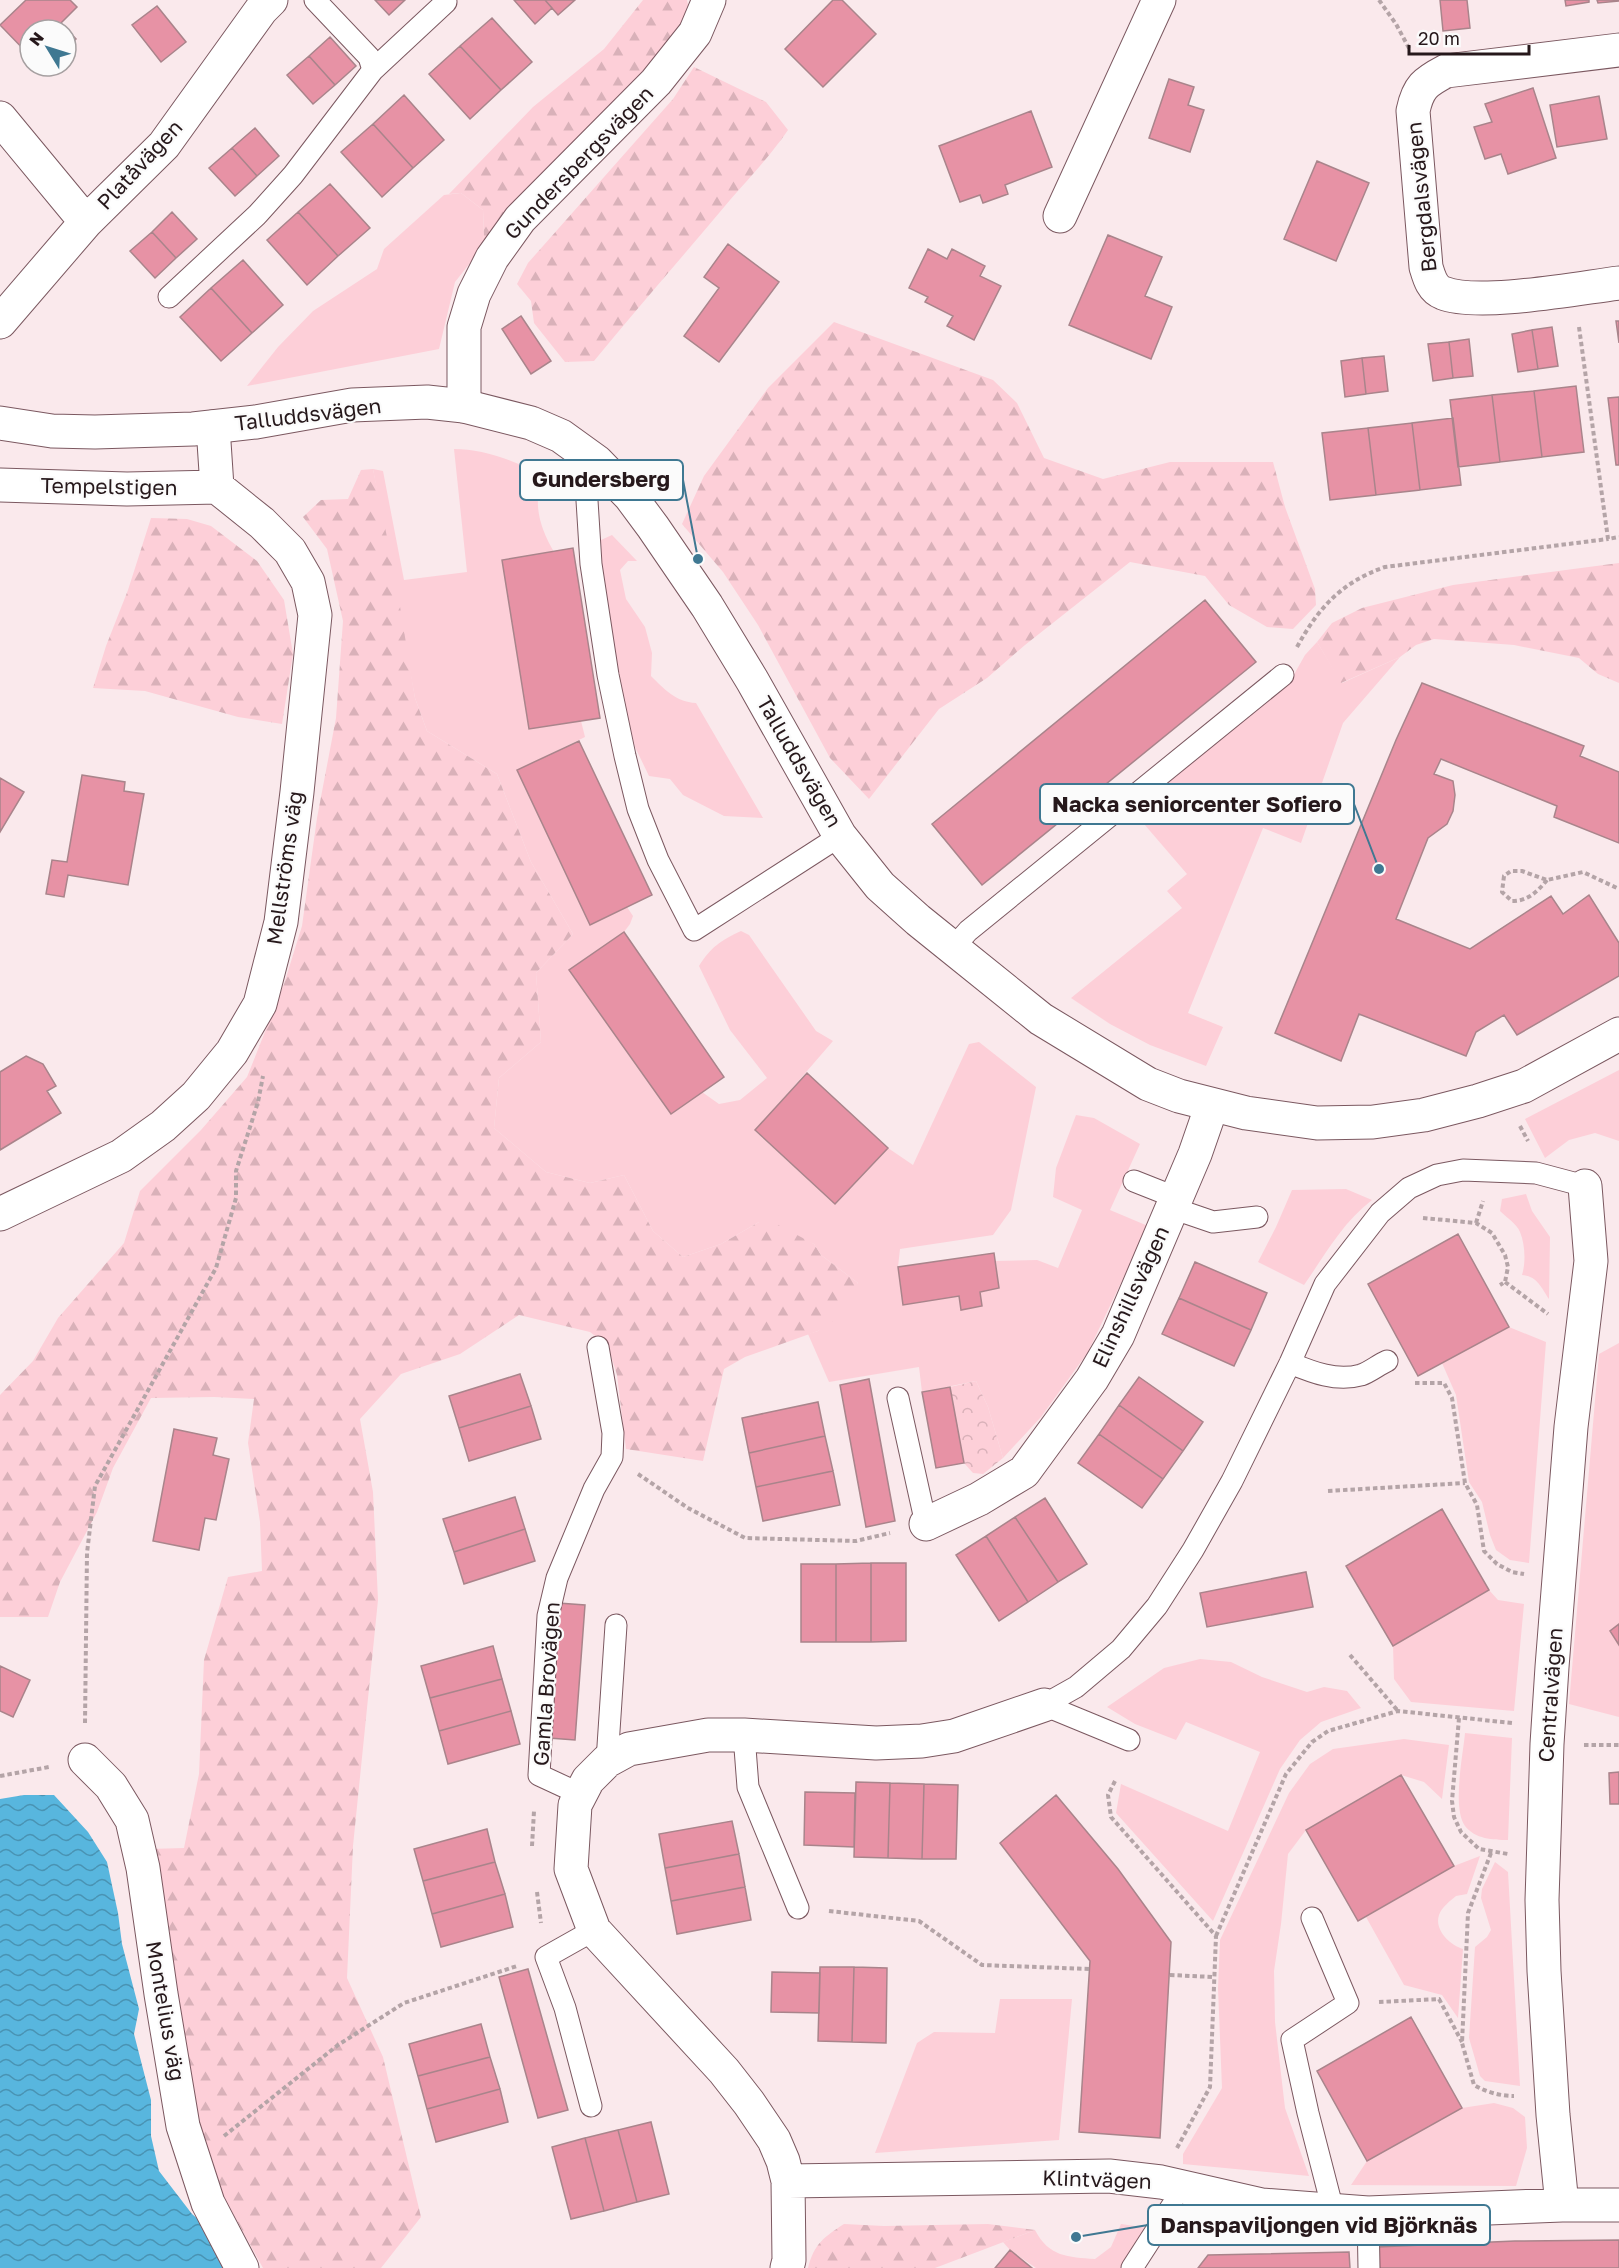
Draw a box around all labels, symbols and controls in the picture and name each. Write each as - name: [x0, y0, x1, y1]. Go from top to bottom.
- north arrow: [18, 18, 78, 78]
- scale bar: [1409, 18, 1529, 56]
- text: 20 m: [1418, 27, 1460, 49]
- text: N: [25, 28, 48, 50]
- street label: Gundersbergsvägen: [498, 80, 658, 244]
- street label: Platåvägen: [91, 114, 187, 215]
- street label: Bergdalsvägen: [1400, 121, 1442, 274]
- street label: Talluddsvägen: [233, 392, 383, 436]
- callout: Gundersberg: [520, 460, 683, 500]
- text: Gundersberg: [532, 465, 670, 492]
- street label: Tempelstigen: [40, 472, 178, 500]
- street label: Talluddsvägen: [752, 691, 848, 832]
- callout: Nacka seniorcenter Sofiero: [1040, 784, 1354, 824]
- street label: Mellströms väg: [260, 789, 308, 946]
- text: Nacka seniorcenter Sofiero: [1052, 790, 1342, 817]
- street label: Elinshillsvägen: [1086, 1222, 1174, 1372]
- street label: Gamla Brovägen: [527, 1601, 565, 1767]
- street label: Centralvägen: [1532, 1627, 1568, 1763]
- street label: Montelius väg: [141, 1939, 191, 2083]
- street label: Klintvägen: [1042, 2164, 1152, 2194]
- callout: Danspaviljongen vid Björknäs: [1148, 2205, 1490, 2245]
- text: Danspaviljongen vid Björknäs: [1160, 2211, 1478, 2238]

